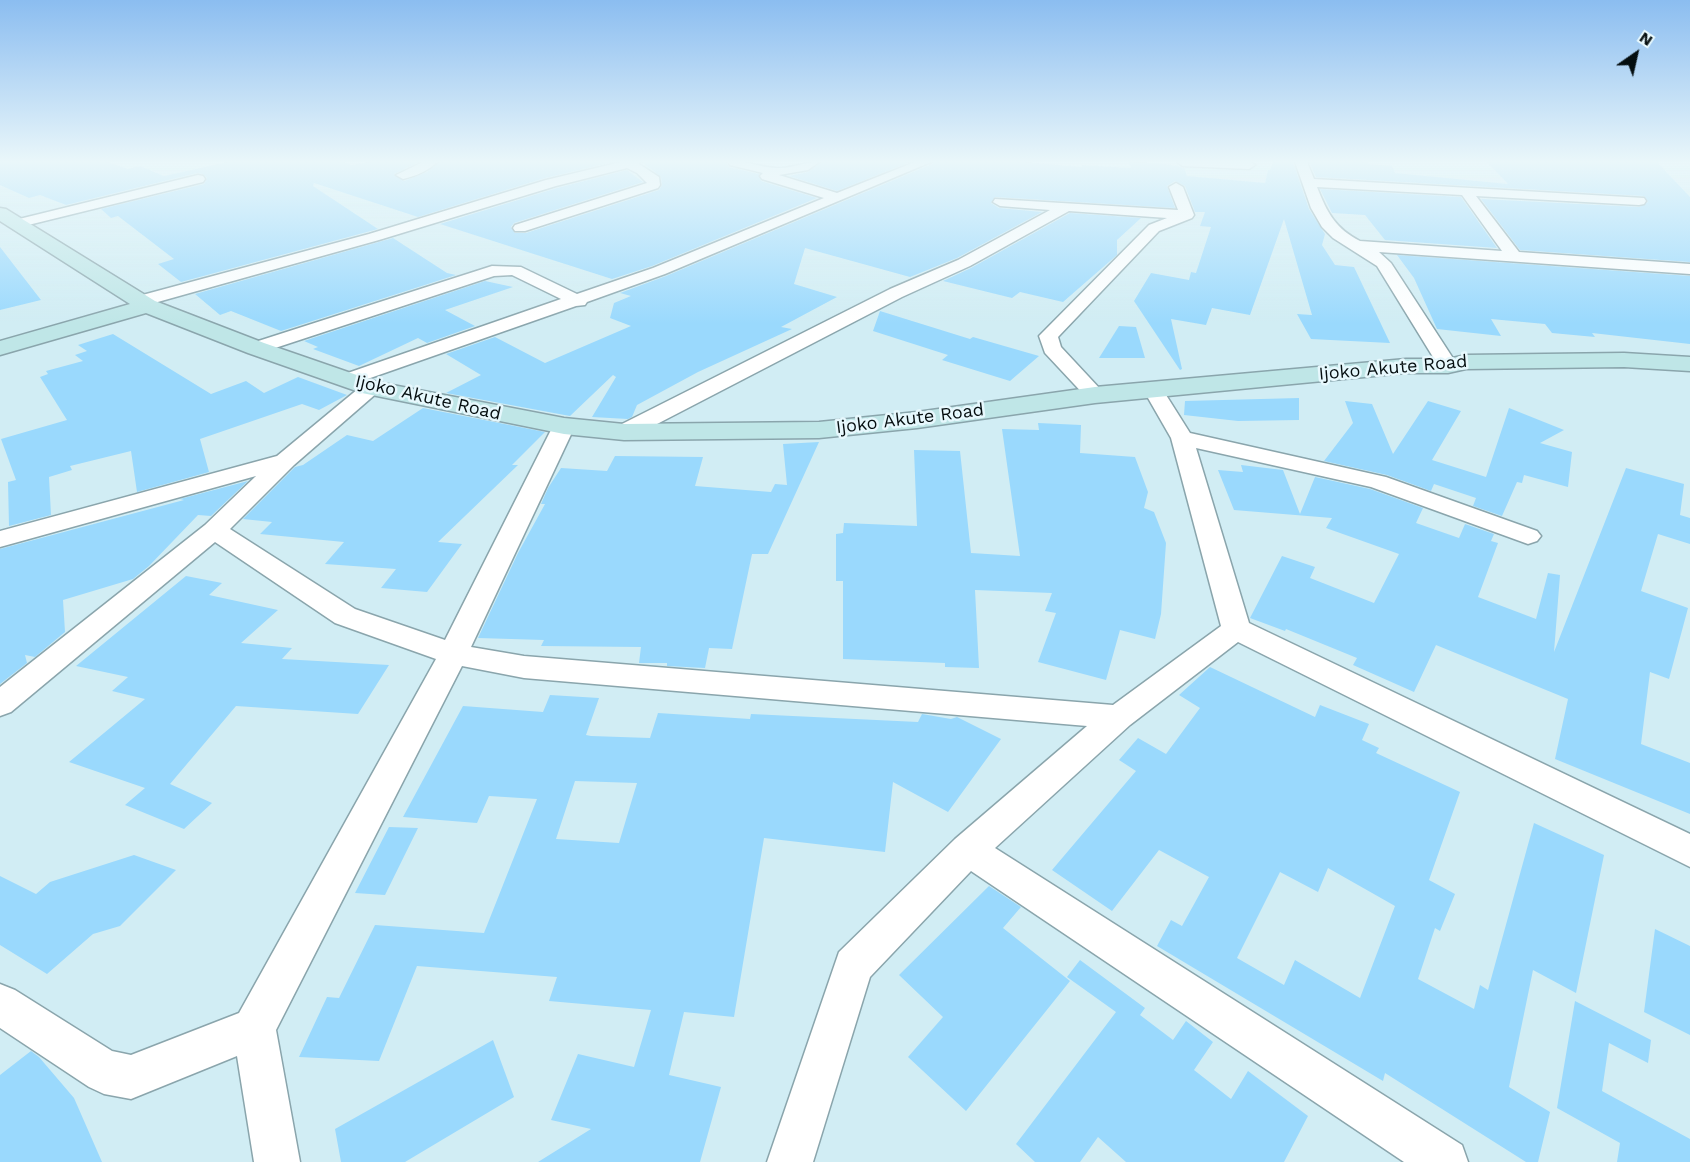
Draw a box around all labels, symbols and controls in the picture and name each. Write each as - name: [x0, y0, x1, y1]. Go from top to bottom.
- north arrow: [1606, 24, 1666, 84]
- text: N: [1636, 27, 1657, 50]
- street label: Ijoko Akute Road: [1318, 351, 1468, 385]
- street label: Ijoko Akute Road: [353, 371, 503, 425]
- street label: Ijoko Akute Road: [835, 399, 985, 439]

